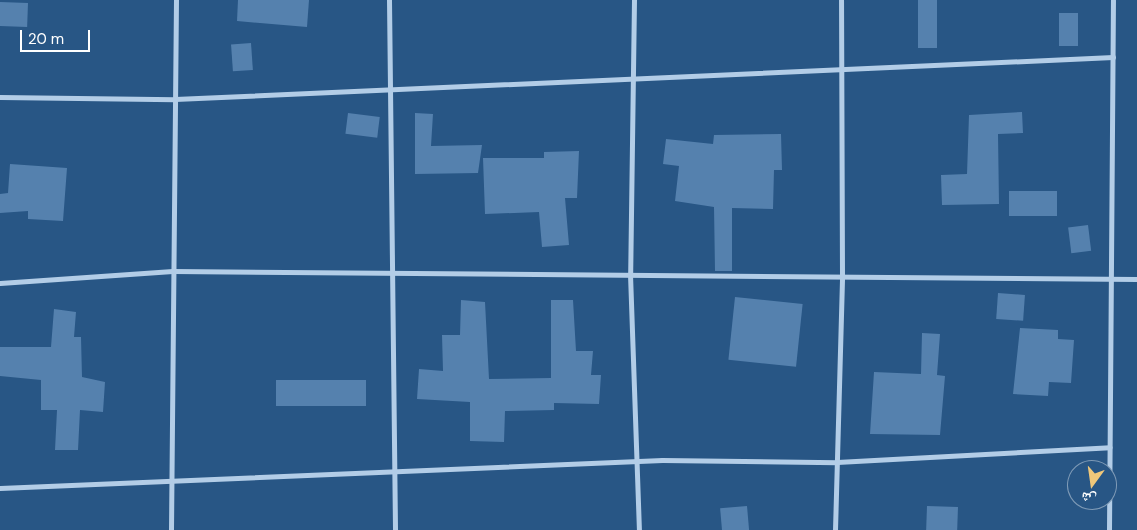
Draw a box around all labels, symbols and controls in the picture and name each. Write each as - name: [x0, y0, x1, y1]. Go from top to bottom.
- scale bar: [22, 20, 92, 52]
- text: 20 m: [28, 29, 64, 49]
- north arrow: [1067, 460, 1117, 510]
- text: ش: [1079, 488, 1098, 509]

